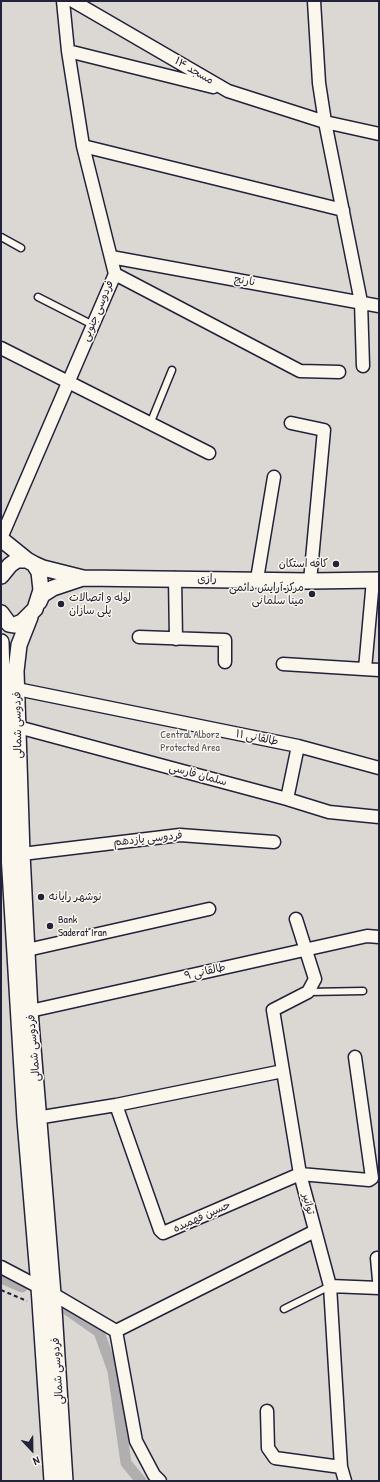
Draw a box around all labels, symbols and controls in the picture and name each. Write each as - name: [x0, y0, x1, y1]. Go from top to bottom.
- street label: مسجد ۱۴: [172, 55, 216, 87]
- street label: نارنج: [233, 273, 257, 289]
- street label: فردوسی جنوبی: [79, 278, 117, 344]
- place label: کافه استکان: [279, 557, 328, 571]
- marker: کافه استکان: [331, 559, 341, 569]
- street label: رازی: [197, 572, 217, 586]
- place label: مرکز آرایش دائمی مینا سلمانی: [229, 581, 304, 607]
- marker: مرکز آرایش دائمی مینا سلمانی: [307, 589, 317, 599]
- place label: لوله و اتصالات پلی سازان: [69, 591, 131, 617]
- marker: لوله و اتصالات پلی سازان: [56, 599, 66, 609]
- street label: فردوسی شمالی: [11, 691, 25, 759]
- street label: طالقانی ۱۱: [235, 727, 279, 749]
- park label: Central Alborz Protected Area: [160, 728, 220, 754]
- street label: سلمان فارسی: [168, 761, 228, 789]
- street label: فردوسی یازدهم: [113, 829, 183, 849]
- place label: نوشهر رایانه: [49, 890, 101, 904]
- marker: نوشهر رایانه: [36, 892, 46, 902]
- place label: Bank Saderat Iran: [58, 913, 107, 939]
- marker: Bank Saderat Iran: [45, 921, 55, 931]
- street label: طالقانی ۹: [183, 961, 227, 983]
- street label: فردوسی شمالی: [24, 1014, 44, 1082]
- street label: توانیر: [299, 1192, 317, 1216]
- street label: حسین فهمیده: [171, 1198, 233, 1236]
- street label: فردوسی شمالی: [49, 1337, 67, 1405]
- north arrow: [12, 1430, 52, 1470]
- text: N: [31, 1454, 42, 1469]

